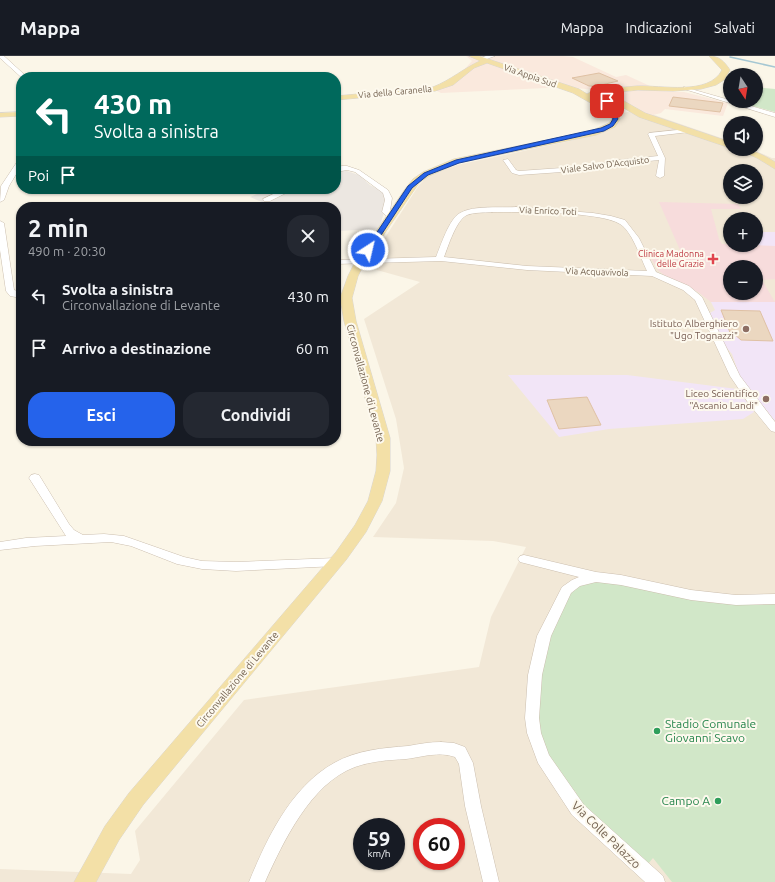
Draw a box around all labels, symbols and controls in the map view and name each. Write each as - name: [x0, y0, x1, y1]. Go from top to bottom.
- text: Mappa: [20, 17, 80, 39]
- text: Mappa: [561, 20, 604, 36]
- text: Indicazioni: [626, 20, 692, 36]
- text: Salvati: [714, 20, 755, 36]
- street label: Via Appia Sud: [502, 62, 558, 90]
- north arrow: [723, 68, 763, 108]
- map controls: [723, 68, 763, 300]
- street label: Via della Caranella: [358, 84, 432, 100]
- pin: [590, 84, 624, 118]
- icon: left: [28, 88, 80, 140]
- text: 430 m: [94, 88, 172, 119]
- icon: arrive: [596, 90, 618, 112]
- button: sound: [723, 116, 763, 156]
- text: Svolta a sinistra: [94, 121, 219, 141]
- street label: Viale Salvo D'Acquisto: [560, 155, 650, 175]
- icon: arrive: [57, 164, 79, 186]
- button: layers: [723, 164, 763, 204]
- text: Poi: [28, 167, 49, 184]
- street label: Via Enrico Toti: [519, 205, 577, 217]
- button: +: [723, 212, 763, 252]
- text: 2 min: [28, 215, 89, 242]
- button: close: [287, 215, 329, 257]
- position arrow: [347, 229, 389, 271]
- text: 490 m · 20:30: [28, 244, 106, 258]
- place label: Clinica Madonna delle Grazie: [638, 249, 704, 269]
- marker: Clinica Madonna delle Grazie: [707, 253, 719, 265]
- button: −: [723, 260, 763, 300]
- street label: Via Acquavivola: [565, 266, 629, 278]
- text: Svolta a sinistra: [62, 281, 173, 298]
- icon: left: [28, 285, 50, 307]
- text: 430 m: [287, 288, 329, 305]
- text: Circonvallazione di Levante: [62, 298, 220, 312]
- place label: Istituto Alberghiero "Ugo Tognazzi": [650, 318, 738, 341]
- street label: Circonvallazione di Levante: [344, 323, 387, 443]
- marker: Istituto Alberghiero "Ugo Tognazzi": [741, 324, 751, 334]
- icon: arrive: [28, 337, 50, 359]
- text: Arrivo a destinazione: [62, 340, 211, 357]
- text: 60 m: [296, 340, 329, 357]
- place label: Liceo Scientifico "Ascanio Landi": [686, 388, 758, 411]
- button: Esci: [28, 392, 175, 438]
- button: Condividi: [183, 392, 329, 438]
- marker: Liceo Scientifico "Ascanio Landi": [761, 394, 771, 404]
- street label: Circonvallazione di Levante: [194, 629, 281, 729]
- place label: Stadio Comunale Giovanni Scavo: [665, 717, 756, 744]
- marker: Stadio Comunale Giovanni Scavo: [652, 726, 662, 736]
- place label: Campo A: [662, 794, 710, 807]
- marker: Campo A: [713, 796, 723, 806]
- street label: Via Colle Palazzo: [569, 799, 643, 871]
- speed limit sign: 60: [413, 818, 465, 870]
- text: 59: [368, 827, 390, 850]
- text: km/h: [367, 848, 391, 859]

